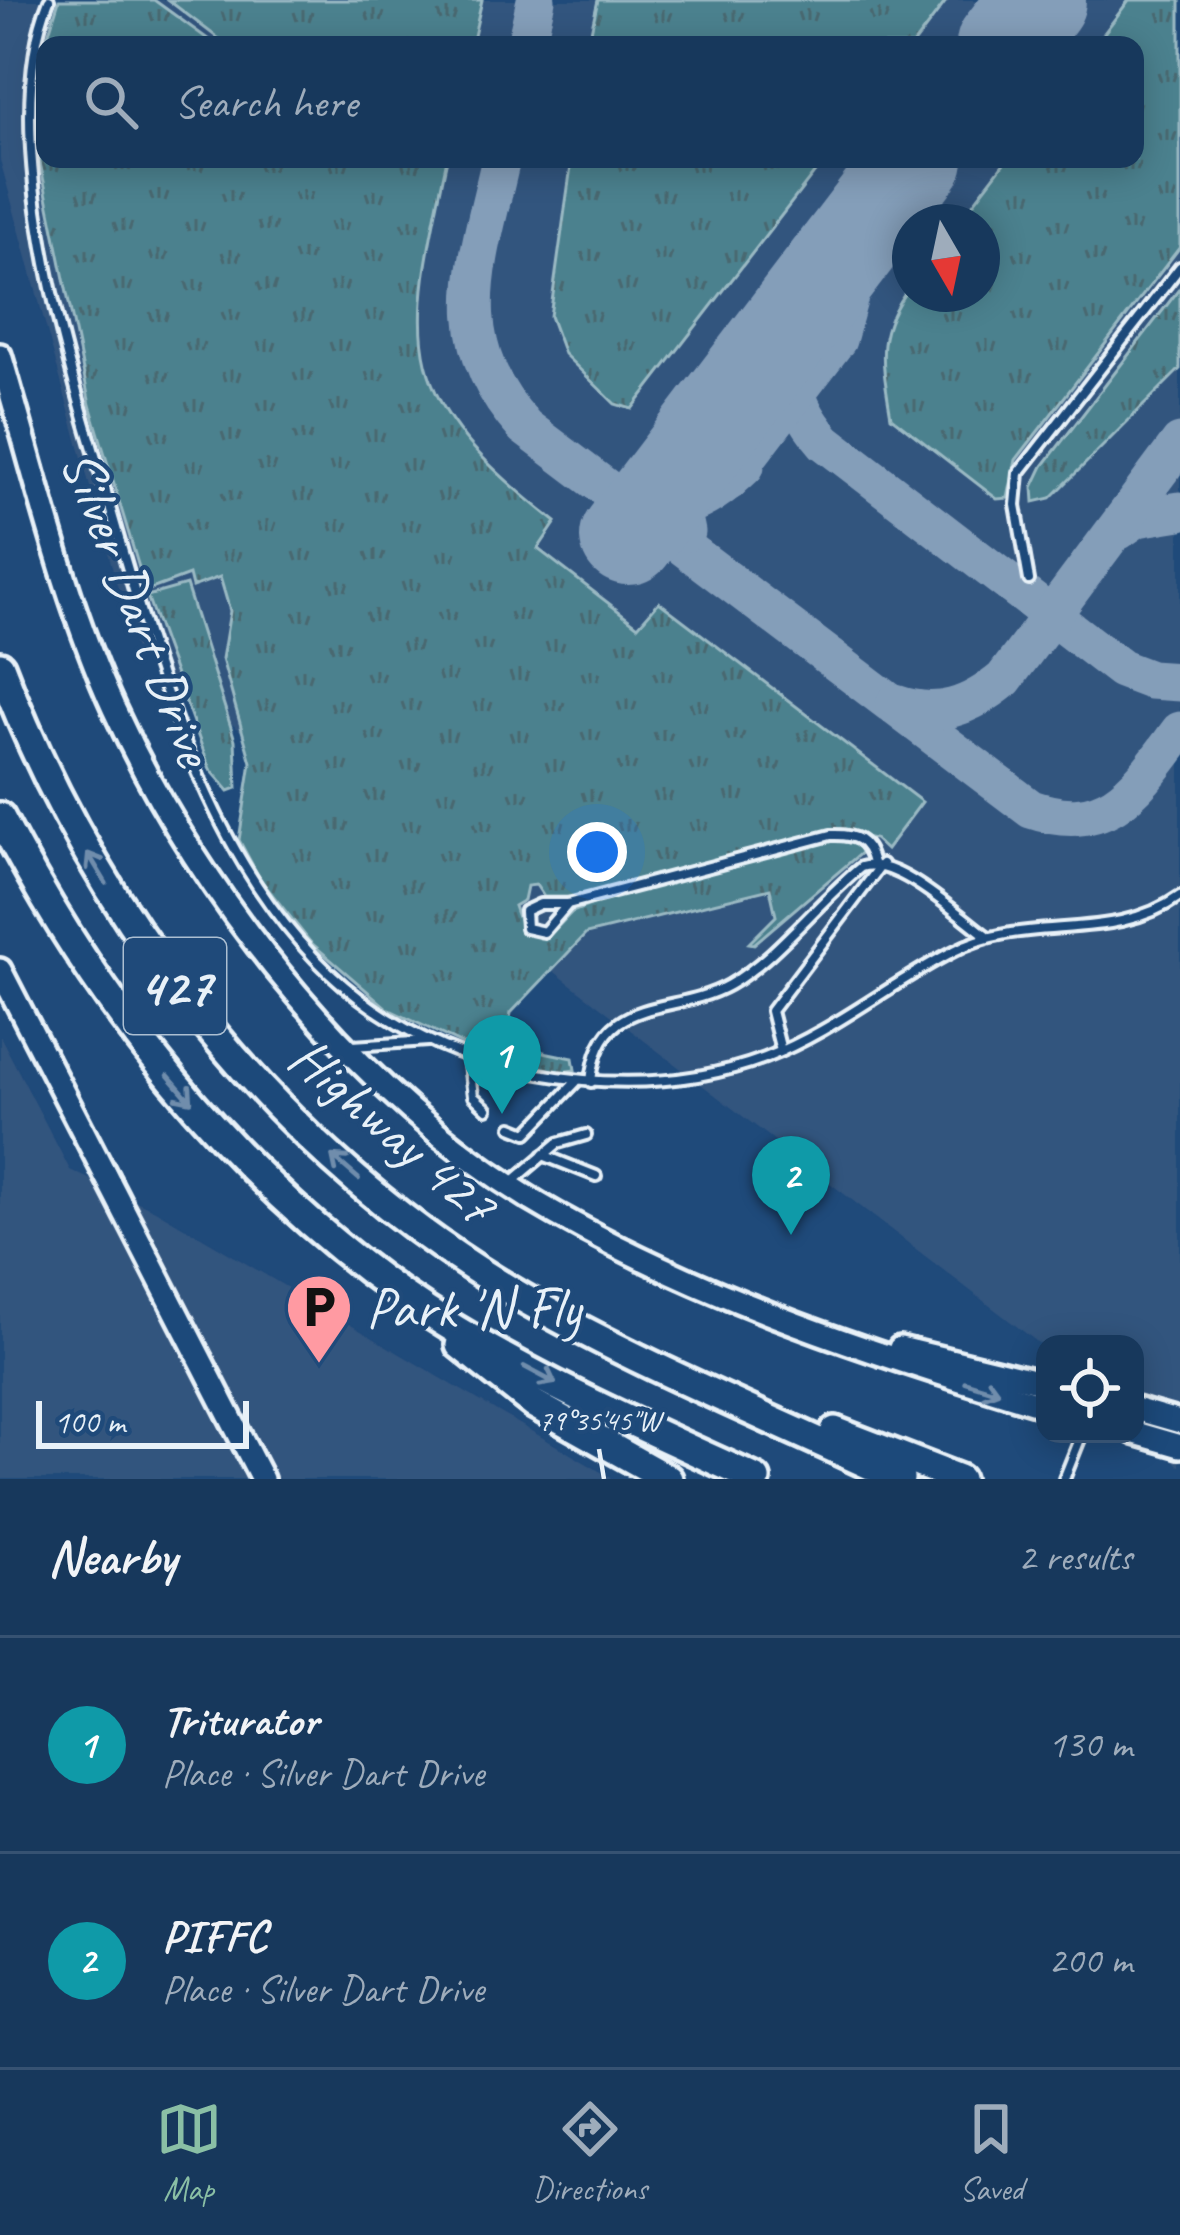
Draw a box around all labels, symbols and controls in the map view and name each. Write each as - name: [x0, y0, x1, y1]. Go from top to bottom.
- search box: [36, 36, 1144, 168]
- icon: search: [78, 69, 144, 135]
- text: Search here: [174, 74, 357, 131]
- north arrow: [892, 204, 1000, 312]
- street label: Silver Dart Drive: [45, 439, 232, 779]
- your location: [567, 822, 627, 882]
- one-way arrow: [85, 852, 109, 886]
- road number: 427: [124, 938, 226, 1034]
- pin: 1: [463, 1015, 541, 1114]
- street label: Highway 427: [275, 1021, 515, 1243]
- one-way arrow: [166, 1073, 193, 1104]
- pin: 2: [752, 1136, 830, 1235]
- one-way arrow: [330, 1153, 361, 1181]
- parking icon: Park 'N Fly: [284, 1272, 354, 1366]
- place label: Park 'N Fly: [366, 1272, 584, 1344]
- map controls: [1036, 1335, 1144, 1443]
- button: locate: [1036, 1335, 1144, 1443]
- one-way arrow: [521, 1364, 556, 1387]
- one-way arrow: [962, 1377, 1000, 1399]
- scale bar: [36, 1395, 249, 1448]
- text: 100 m: [54, 1401, 125, 1443]
- text: 79°35'45"W: [538, 1401, 665, 1439]
- text: Nearby: [48, 1525, 176, 1589]
- text: 2 results: [1018, 1533, 1132, 1582]
- text: Triturator: [162, 1692, 318, 1749]
- text: 1: [78, 1720, 96, 1769]
- text: 130 m: [1048, 1720, 1132, 1769]
- text: Place · Silver Dart Drive: [162, 1749, 484, 1798]
- text: PIFFC: [162, 1908, 267, 1965]
- text: 2: [78, 1936, 96, 1985]
- text: 200 m: [1048, 1936, 1132, 1985]
- text: Place · Silver Dart Drive: [162, 1965, 484, 2014]
- tab: Map: [156, 2096, 222, 2210]
- tab: Directions: [533, 2096, 647, 2210]
- tab: Saved: [958, 2096, 1024, 2210]

